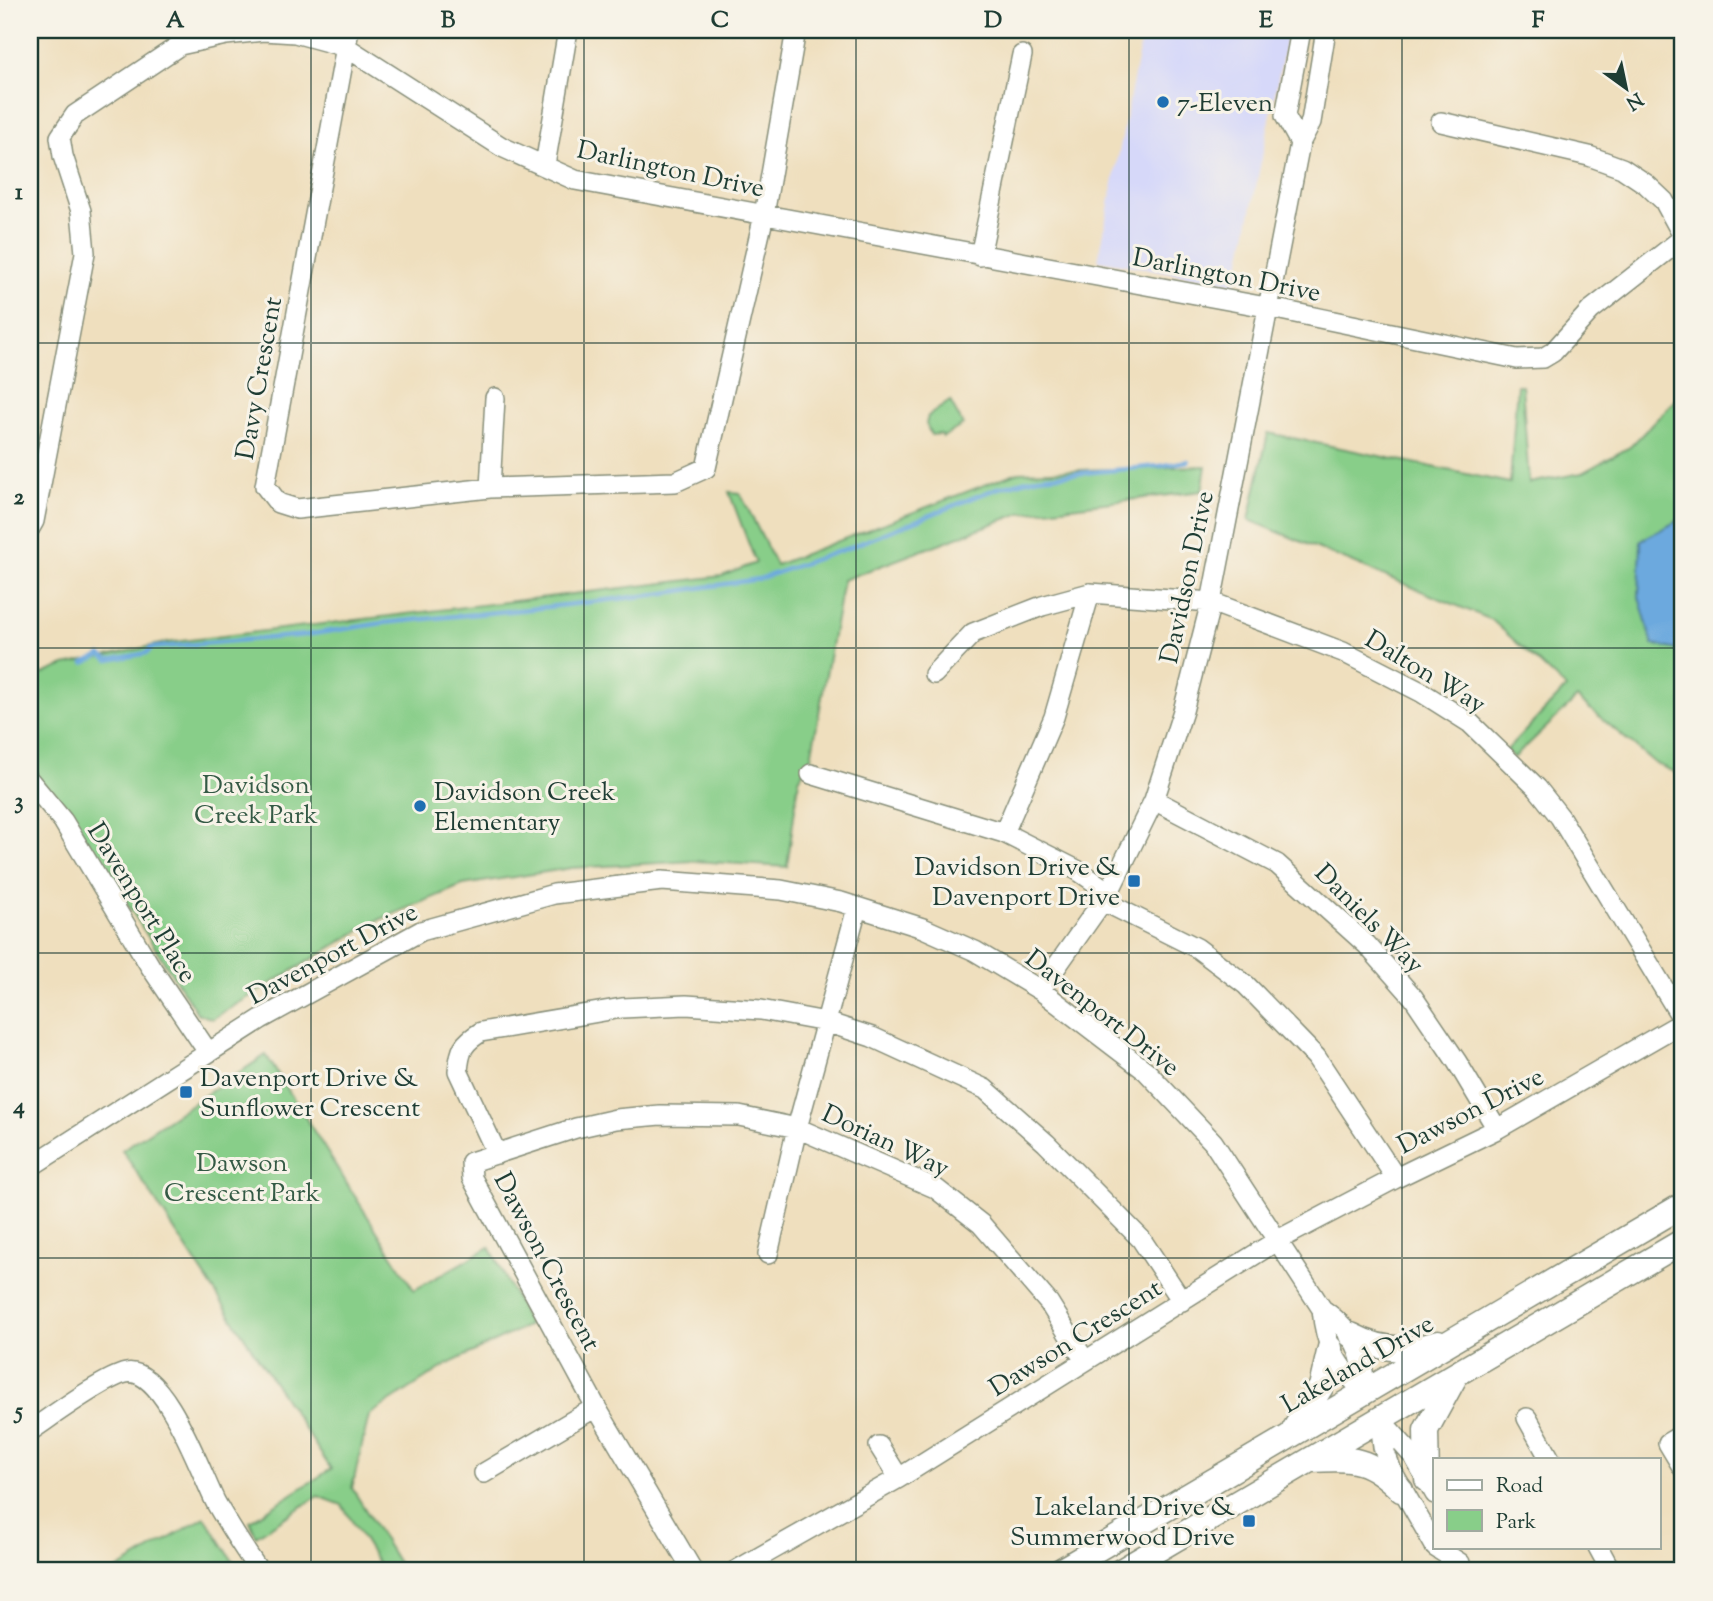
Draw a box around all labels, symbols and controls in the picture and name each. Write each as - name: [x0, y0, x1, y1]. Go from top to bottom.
- text: A: [166, 5, 185, 38]
- text: B: [441, 5, 456, 38]
- text: C: [711, 5, 729, 38]
- text: D: [984, 5, 1002, 38]
- text: E: [1259, 5, 1273, 38]
- text: F: [1532, 5, 1545, 38]
- north arrow: [1590, 52, 1660, 122]
- text: N: [1620, 85, 1648, 116]
- place label: 7-Eleven: [1177, 86, 1273, 123]
- marker: 7-Eleven: [1155, 94, 1171, 110]
- street label: Darlington Drive: [573, 133, 768, 208]
- text: 1: [15, 177, 23, 210]
- street label: Darlington Drive: [1129, 240, 1324, 313]
- street label: Davy Crescent: [228, 294, 293, 463]
- text: 2: [14, 482, 25, 515]
- street label: Davidson Drive: [1152, 488, 1225, 667]
- street label: Dalton Way: [1357, 622, 1492, 724]
- park label: Davidson Creek Park: [194, 768, 318, 835]
- place label: Davidson Creek Elementary: [434, 775, 616, 842]
- text: 3: [14, 786, 24, 819]
- marker: Davidson Creek Elementary: [412, 798, 428, 814]
- street label: Davenport Place: [77, 816, 205, 991]
- place label: Davidson Drive & Davenport Drive: [914, 850, 1120, 917]
- street label: Daniels Way: [1305, 856, 1432, 983]
- marker: Davidson Drive & Davenport Drive: [1126, 873, 1142, 889]
- street label: Davenport Drive: [242, 895, 425, 1016]
- street label: Davenport Drive: [1016, 942, 1187, 1086]
- street label: Dawson Drive: [1392, 1060, 1551, 1165]
- place label: Davenport Drive & Sunflower Crescent: [200, 1061, 420, 1128]
- marker: Davenport Drive & Sunflower Crescent: [178, 1084, 194, 1100]
- text: 4: [12, 1091, 25, 1124]
- street label: Dorian Way: [815, 1097, 955, 1188]
- park label: Dawson Crescent Park: [164, 1146, 320, 1213]
- street label: Dawson Crescent: [483, 1166, 609, 1358]
- street label: Dawson Crescent: [983, 1271, 1170, 1407]
- street label: Lakeland Drive: [1275, 1307, 1441, 1424]
- text: 5: [13, 1396, 23, 1429]
- legend: [1433, 1458, 1660, 1548]
- text: Road: [1496, 1472, 1543, 1502]
- place label: Lakeland Drive & Summerwood Drive: [1010, 1490, 1235, 1557]
- text: Park: [1496, 1508, 1537, 1538]
- marker: Lakeland Drive & Summerwood Drive: [1241, 1513, 1257, 1529]

